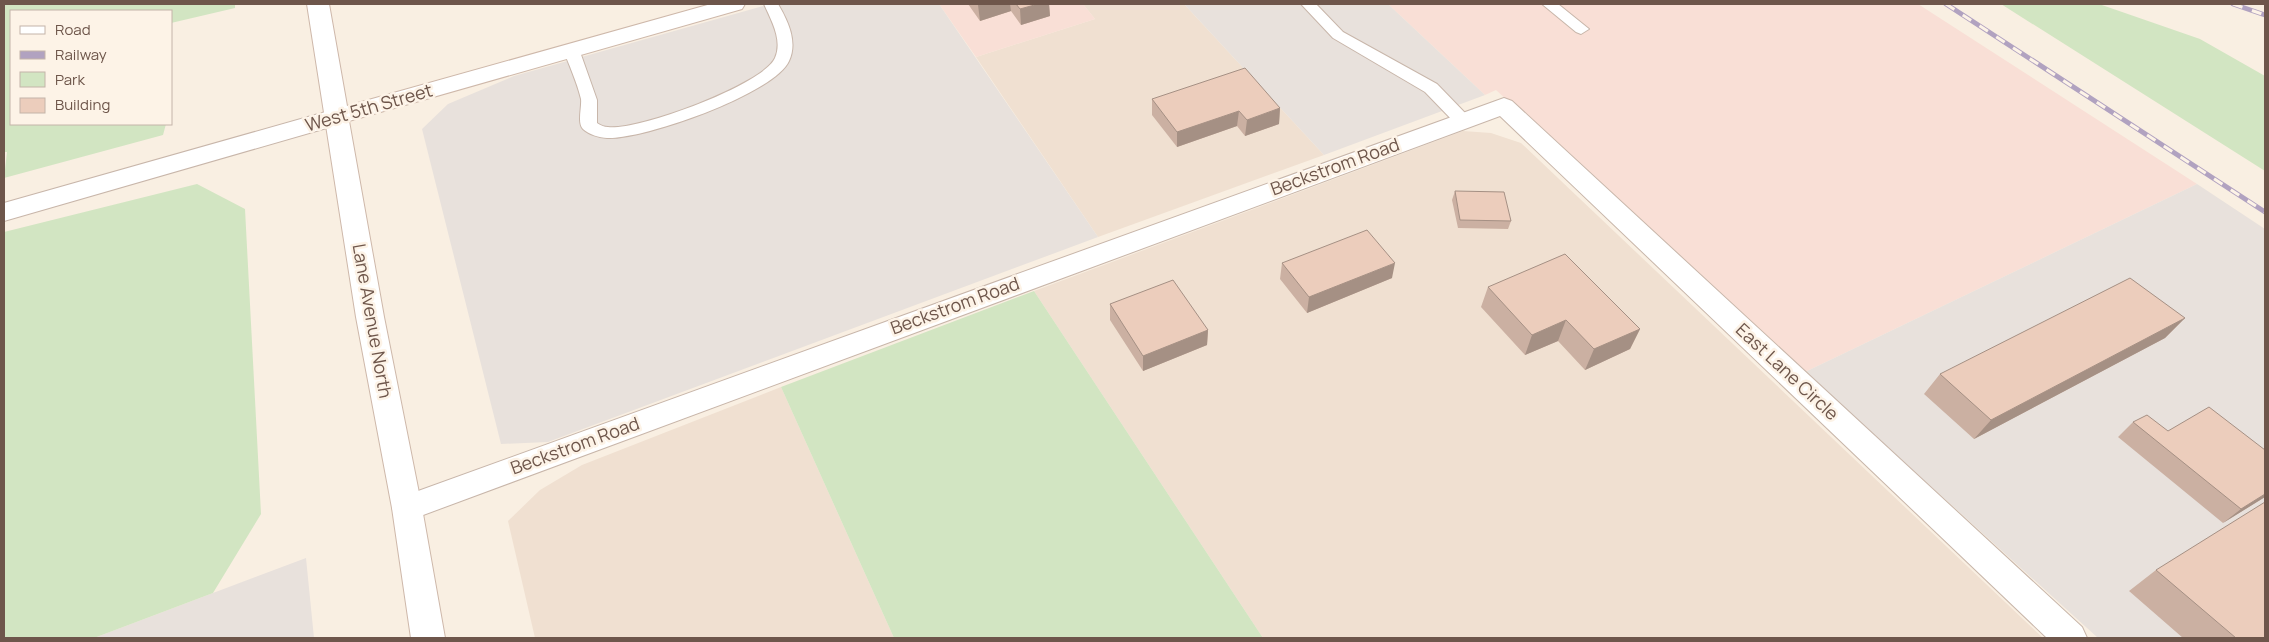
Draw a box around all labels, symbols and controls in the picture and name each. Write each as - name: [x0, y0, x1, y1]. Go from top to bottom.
- legend: [10, 10, 172, 125]
- text: Road: [55, 19, 91, 40]
- text: Railway: [55, 44, 107, 65]
- text: Park: [55, 69, 85, 90]
- street label: West 5th Street: [302, 77, 435, 137]
- text: Building: [55, 94, 110, 115]
- street label: Beckstrom Road: [1267, 132, 1402, 200]
- street label: Lane Avenue North: [348, 242, 398, 400]
- street label: Beckstrom Road: [887, 271, 1022, 339]
- street label: East Lane Circle: [1731, 317, 1844, 425]
- street label: Beckstrom Road: [507, 411, 642, 479]

